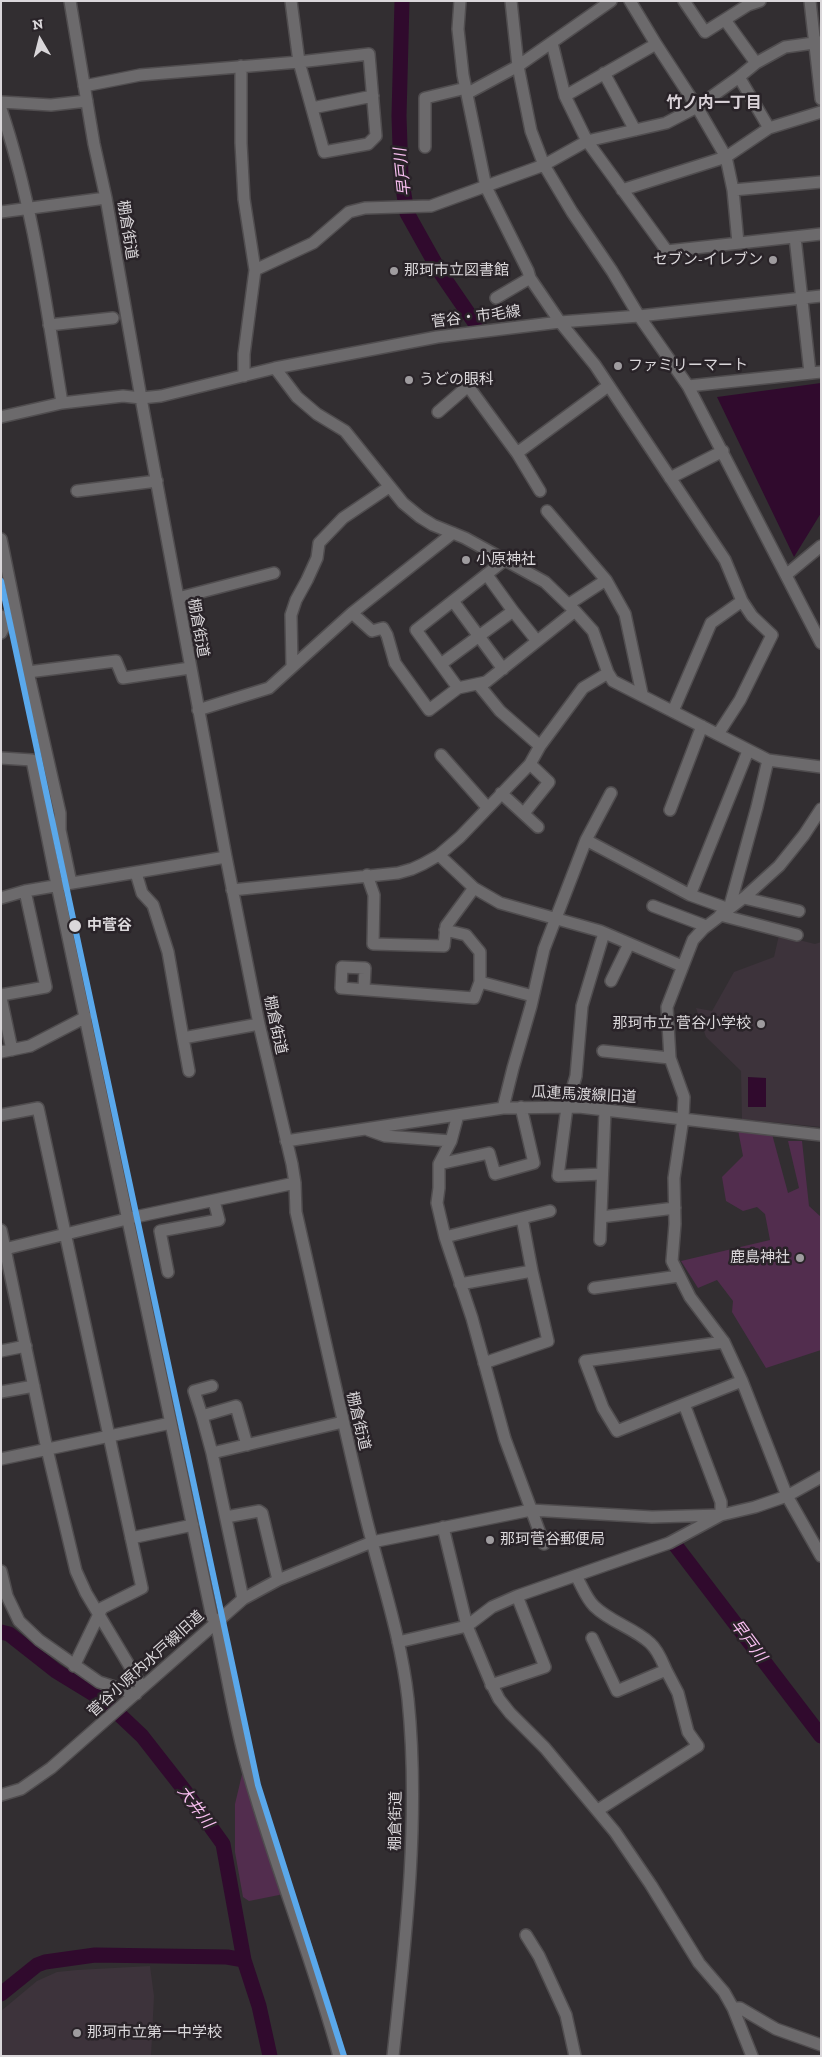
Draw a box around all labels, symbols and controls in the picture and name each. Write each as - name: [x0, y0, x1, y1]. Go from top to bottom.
- north arrow: [15, 15, 65, 65]
- text: N: [31, 15, 44, 34]
- district label: 竹ノ内一丁目: [666, 93, 762, 113]
- water label: 早戸川: [391, 147, 415, 197]
- street label: 棚倉街道: [113, 199, 141, 261]
- place label: セブン-イレブン: [653, 251, 763, 269]
- marker: セブン-イレブン: [767, 254, 779, 266]
- place label: 那珂市立図書館: [404, 262, 509, 280]
- marker: 那珂市立図書館: [388, 265, 400, 277]
- street label: 菅谷・市毛線: [430, 303, 522, 331]
- place label: ファミリーマート: [628, 357, 748, 375]
- marker: ファミリーマート: [612, 360, 624, 372]
- place label: うどの眼科: [419, 371, 494, 389]
- marker: うどの眼科: [403, 374, 415, 386]
- place label: 小原神社: [476, 551, 536, 569]
- marker: 小原神社: [460, 554, 472, 566]
- street label: 棚倉街道: [184, 597, 212, 659]
- place label: 中菅谷: [87, 917, 132, 935]
- marker: 中菅谷: [67, 918, 83, 934]
- street label: 棚倉街道: [260, 994, 290, 1056]
- place label: 那珂市立 菅谷小学校: [613, 1015, 751, 1033]
- marker: 那珂市立 菅谷小学校: [755, 1018, 767, 1030]
- street label: 瓜連馬渡線旧道: [531, 1083, 637, 1107]
- place label: 鹿島神社: [730, 1249, 790, 1267]
- marker: 鹿島神社: [794, 1252, 806, 1264]
- street label: 棚倉街道: [342, 1390, 374, 1452]
- place label: 那珂菅谷郵便局: [500, 1531, 605, 1549]
- marker: 那珂菅谷郵便局: [484, 1534, 496, 1546]
- street label: 菅谷小原内水戸線旧道: [84, 1607, 208, 1721]
- water label: 早戸川: [726, 1616, 770, 1666]
- water label: 大井川: [173, 1782, 217, 1832]
- street label: 棚倉街道: [386, 1791, 406, 1851]
- place label: 那珂市立第一中学校: [87, 2024, 222, 2042]
- marker: 那珂市立第一中学校: [71, 2027, 83, 2039]

